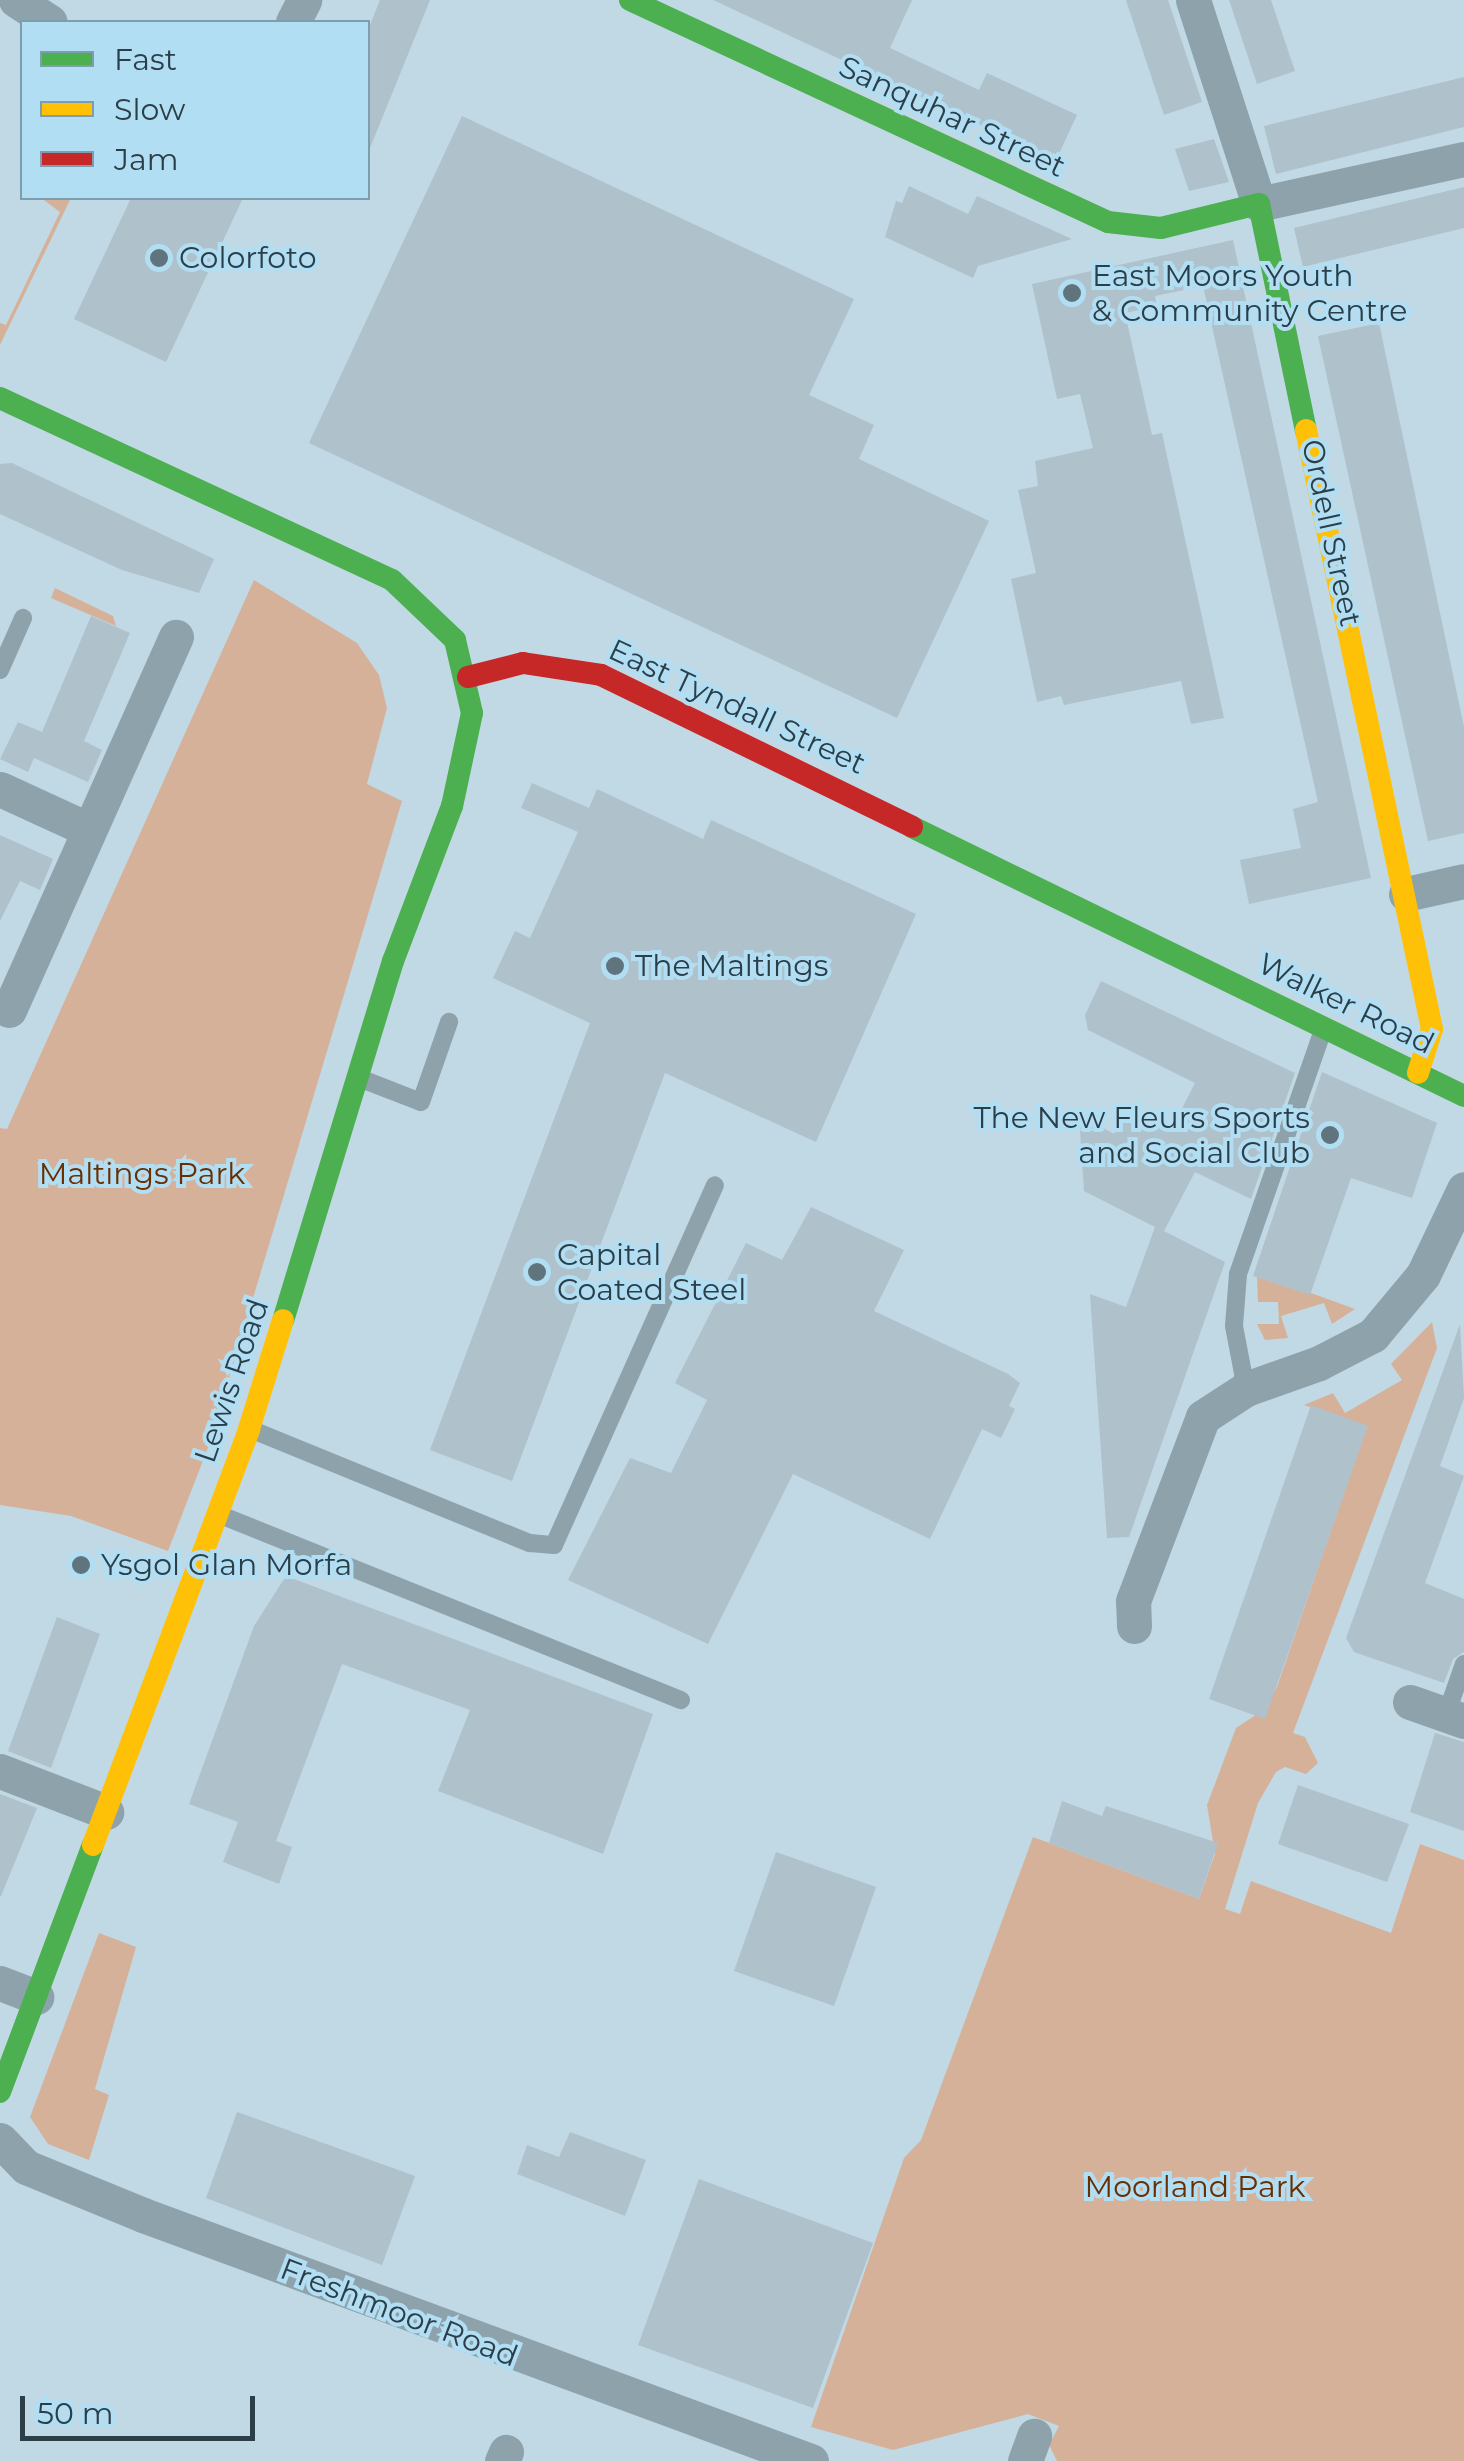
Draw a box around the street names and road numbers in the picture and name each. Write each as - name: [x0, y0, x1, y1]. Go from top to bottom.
- street label: Sanquhar Street: [833, 49, 1071, 185]
- street label: Ordell Street: [1294, 436, 1368, 630]
- street label: East Tyndall Street: [603, 632, 871, 782]
- street label: Walker Road: [1252, 946, 1440, 1062]
- street label: Lewis Road: [187, 1294, 277, 1468]
- street label: Freshmoor Road: [275, 2251, 523, 2375]

